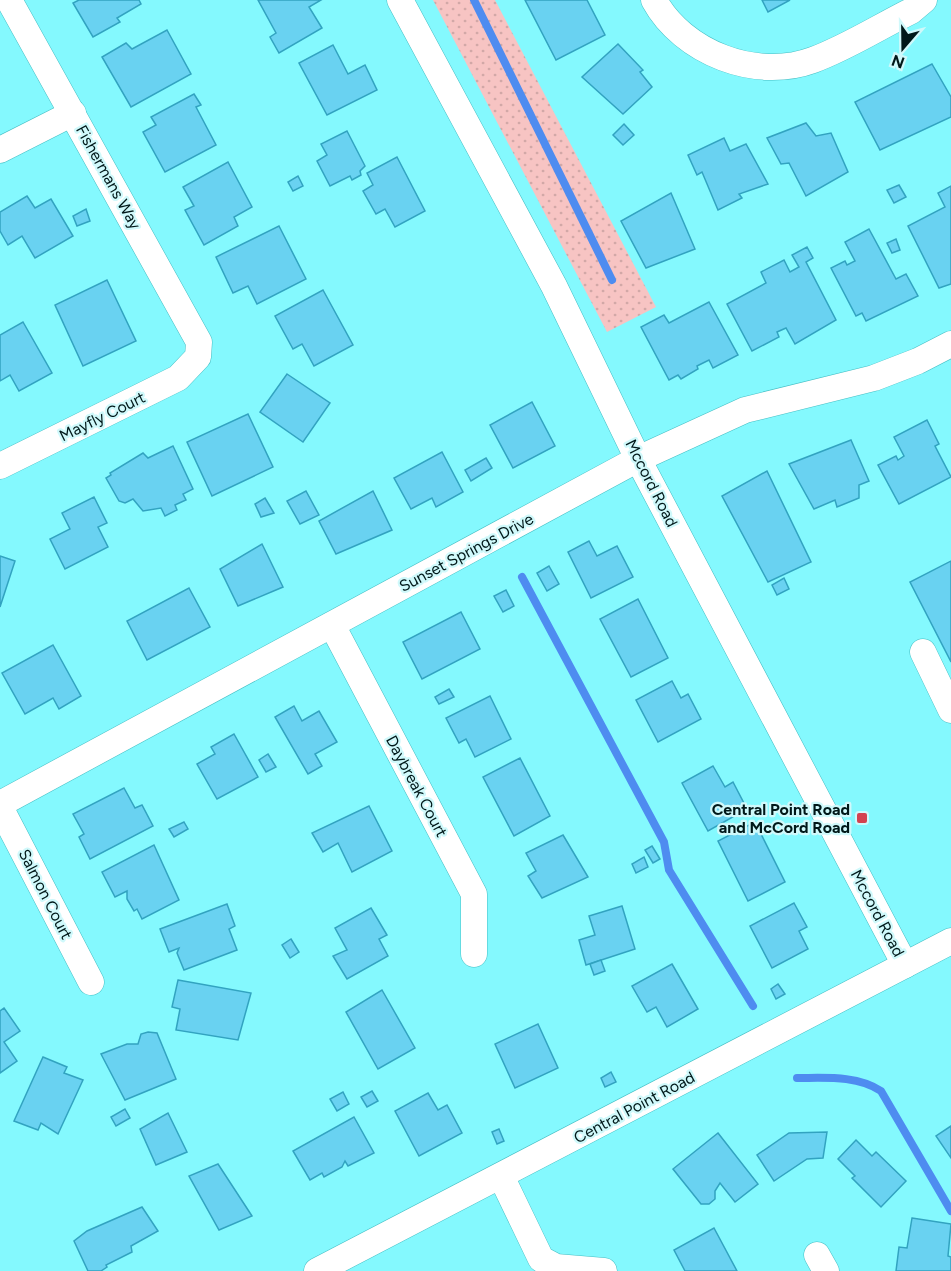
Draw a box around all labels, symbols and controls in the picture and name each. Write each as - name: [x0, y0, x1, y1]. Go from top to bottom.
- north arrow: [873, 18, 933, 78]
- text: N: [889, 51, 907, 73]
- street label: Fishermans Way: [72, 122, 145, 233]
- street label: Mayfly Court: [56, 388, 148, 445]
- street label: Mccord Road: [621, 436, 682, 530]
- street label: Sunset Springs Drive: [396, 509, 537, 596]
- street label: Daybreak Court: [382, 732, 451, 840]
- place label: Central Point Road and McCord Road: [712, 800, 850, 837]
- marker: Central Point Road and McCord Road: [855, 811, 869, 825]
- street label: Salmon Court: [15, 846, 76, 942]
- street label: Mccord Road: [847, 867, 908, 960]
- street label: Central Point Road: [571, 1068, 698, 1147]

